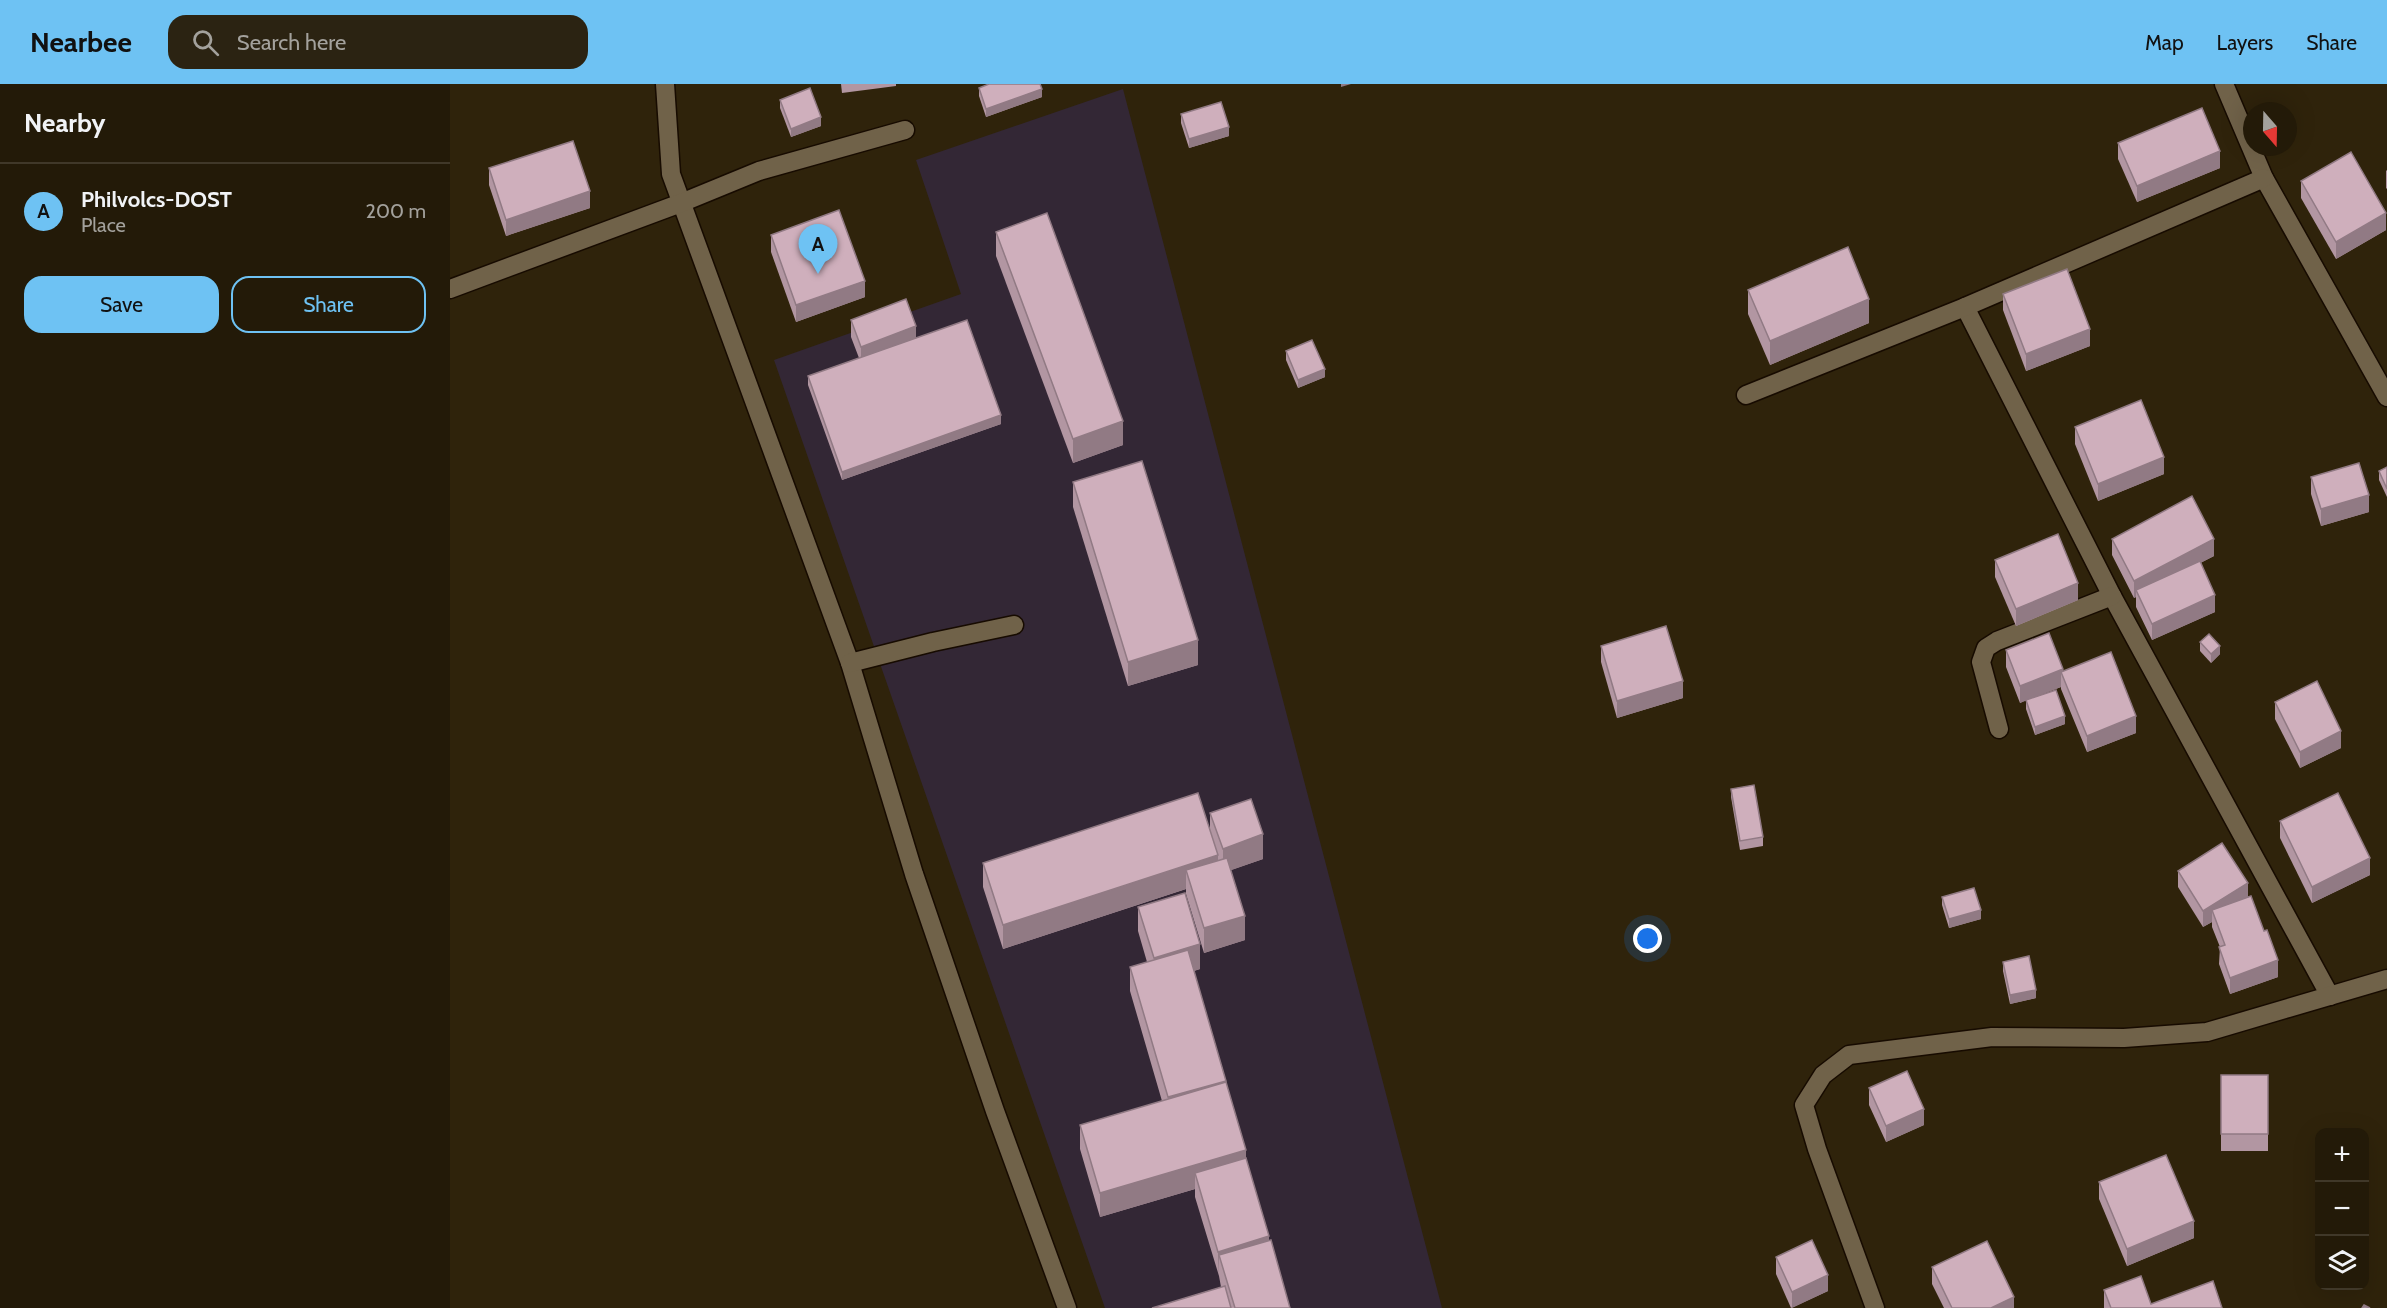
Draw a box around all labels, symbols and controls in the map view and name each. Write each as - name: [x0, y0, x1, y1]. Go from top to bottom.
- search box: [168, 15, 588, 69]
- text: Nearbee: [30, 25, 132, 59]
- icon: search: [189, 26, 222, 59]
- text: Search here: [237, 29, 346, 56]
- text: Map: [2145, 30, 2184, 55]
- text: Layers: [2217, 30, 2273, 55]
- text: Share: [2306, 30, 2357, 55]
- north arrow: [2243, 102, 2297, 156]
- text: Nearby: [24, 107, 105, 139]
- text: Philvolcs-DOST: [81, 186, 232, 213]
- text: A: [37, 199, 50, 223]
- text: 200 m: [366, 199, 426, 223]
- text: Place: [81, 213, 126, 237]
- pin: A: [798, 224, 838, 274]
- button: Save: [24, 276, 219, 333]
- button: Share: [231, 276, 426, 333]
- your location: [1633, 924, 1662, 953]
- map controls: [2315, 1128, 2369, 1290]
- button: +: [2315, 1128, 2369, 1182]
- button: −: [2315, 1182, 2369, 1236]
- button: layers: [2315, 1236, 2369, 1290]

